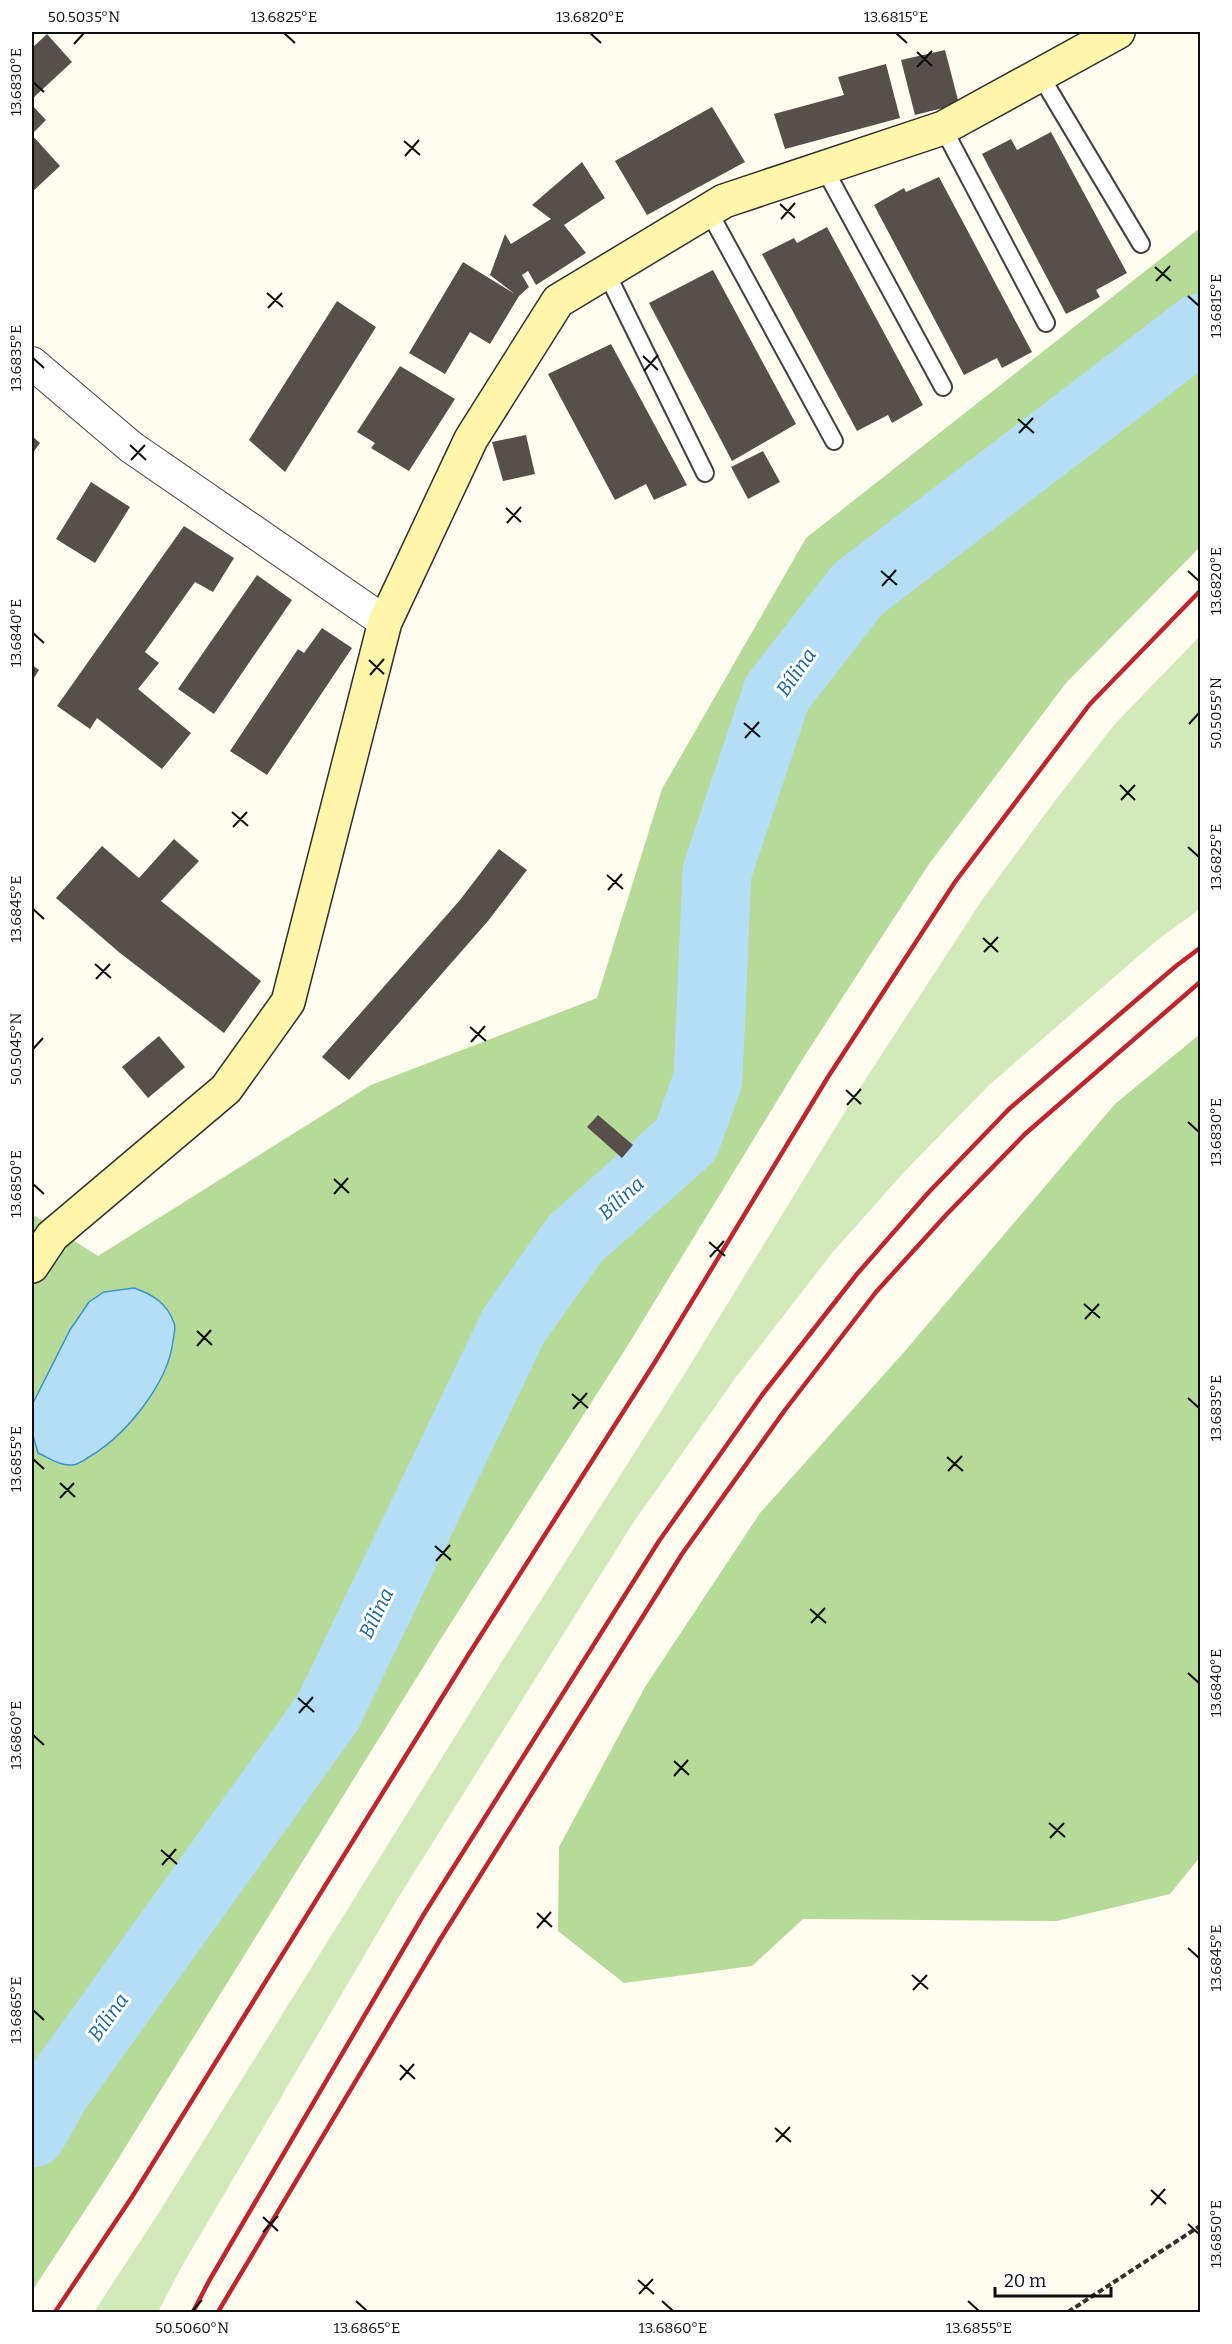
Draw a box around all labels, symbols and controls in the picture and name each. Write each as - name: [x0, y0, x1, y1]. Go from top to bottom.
- text: 50.5035°N: [48, 8, 120, 26]
- text: 13.6825°E: [251, 8, 317, 26]
- text: 13.6820°E: [556, 8, 624, 26]
- text: 13.6815°E: [864, 8, 928, 26]
- text: 13.6830°E: [7, 48, 25, 116]
- text: 13.6815°E: [1207, 274, 1225, 338]
- text: 13.6835°E: [7, 325, 25, 391]
- text: 13.6820°E: [1207, 547, 1225, 615]
- text: 13.6840°E: [7, 599, 25, 667]
- water label: Bílina: [771, 643, 821, 701]
- text: 50.5055°N: [1207, 677, 1225, 749]
- text: 13.6825°E: [1207, 824, 1225, 890]
- text: 13.6845°E: [7, 875, 25, 943]
- text: 50.5045°N: [7, 1013, 25, 1085]
- text: 13.6830°E: [1207, 1098, 1225, 1166]
- text: 13.6850°E: [7, 1150, 25, 1218]
- water label: Bílina: [593, 1171, 649, 1225]
- text: 13.6835°E: [1207, 1375, 1225, 1441]
- text: 13.6855°E: [7, 1426, 25, 1492]
- water label: Bílina: [354, 1584, 398, 1642]
- text: 13.6840°E: [1207, 1649, 1225, 1717]
- text: 13.6860°E: [7, 1701, 25, 1769]
- text: 13.6845°E: [1207, 1924, 1225, 1992]
- text: 13.6865°E: [7, 1977, 25, 2043]
- water label: Bílina: [83, 1988, 133, 2046]
- text: 13.6850°E: [1207, 2200, 1225, 2268]
- scale bar: [995, 2260, 1110, 2298]
- text: 20 m: [1004, 2270, 1046, 2292]
- text: 50.5060°N: [155, 2319, 229, 2337]
- text: 13.6865°E: [334, 2319, 400, 2337]
- text: 13.6860°E: [639, 2319, 707, 2337]
- text: 13.6855°E: [946, 2319, 1012, 2337]

